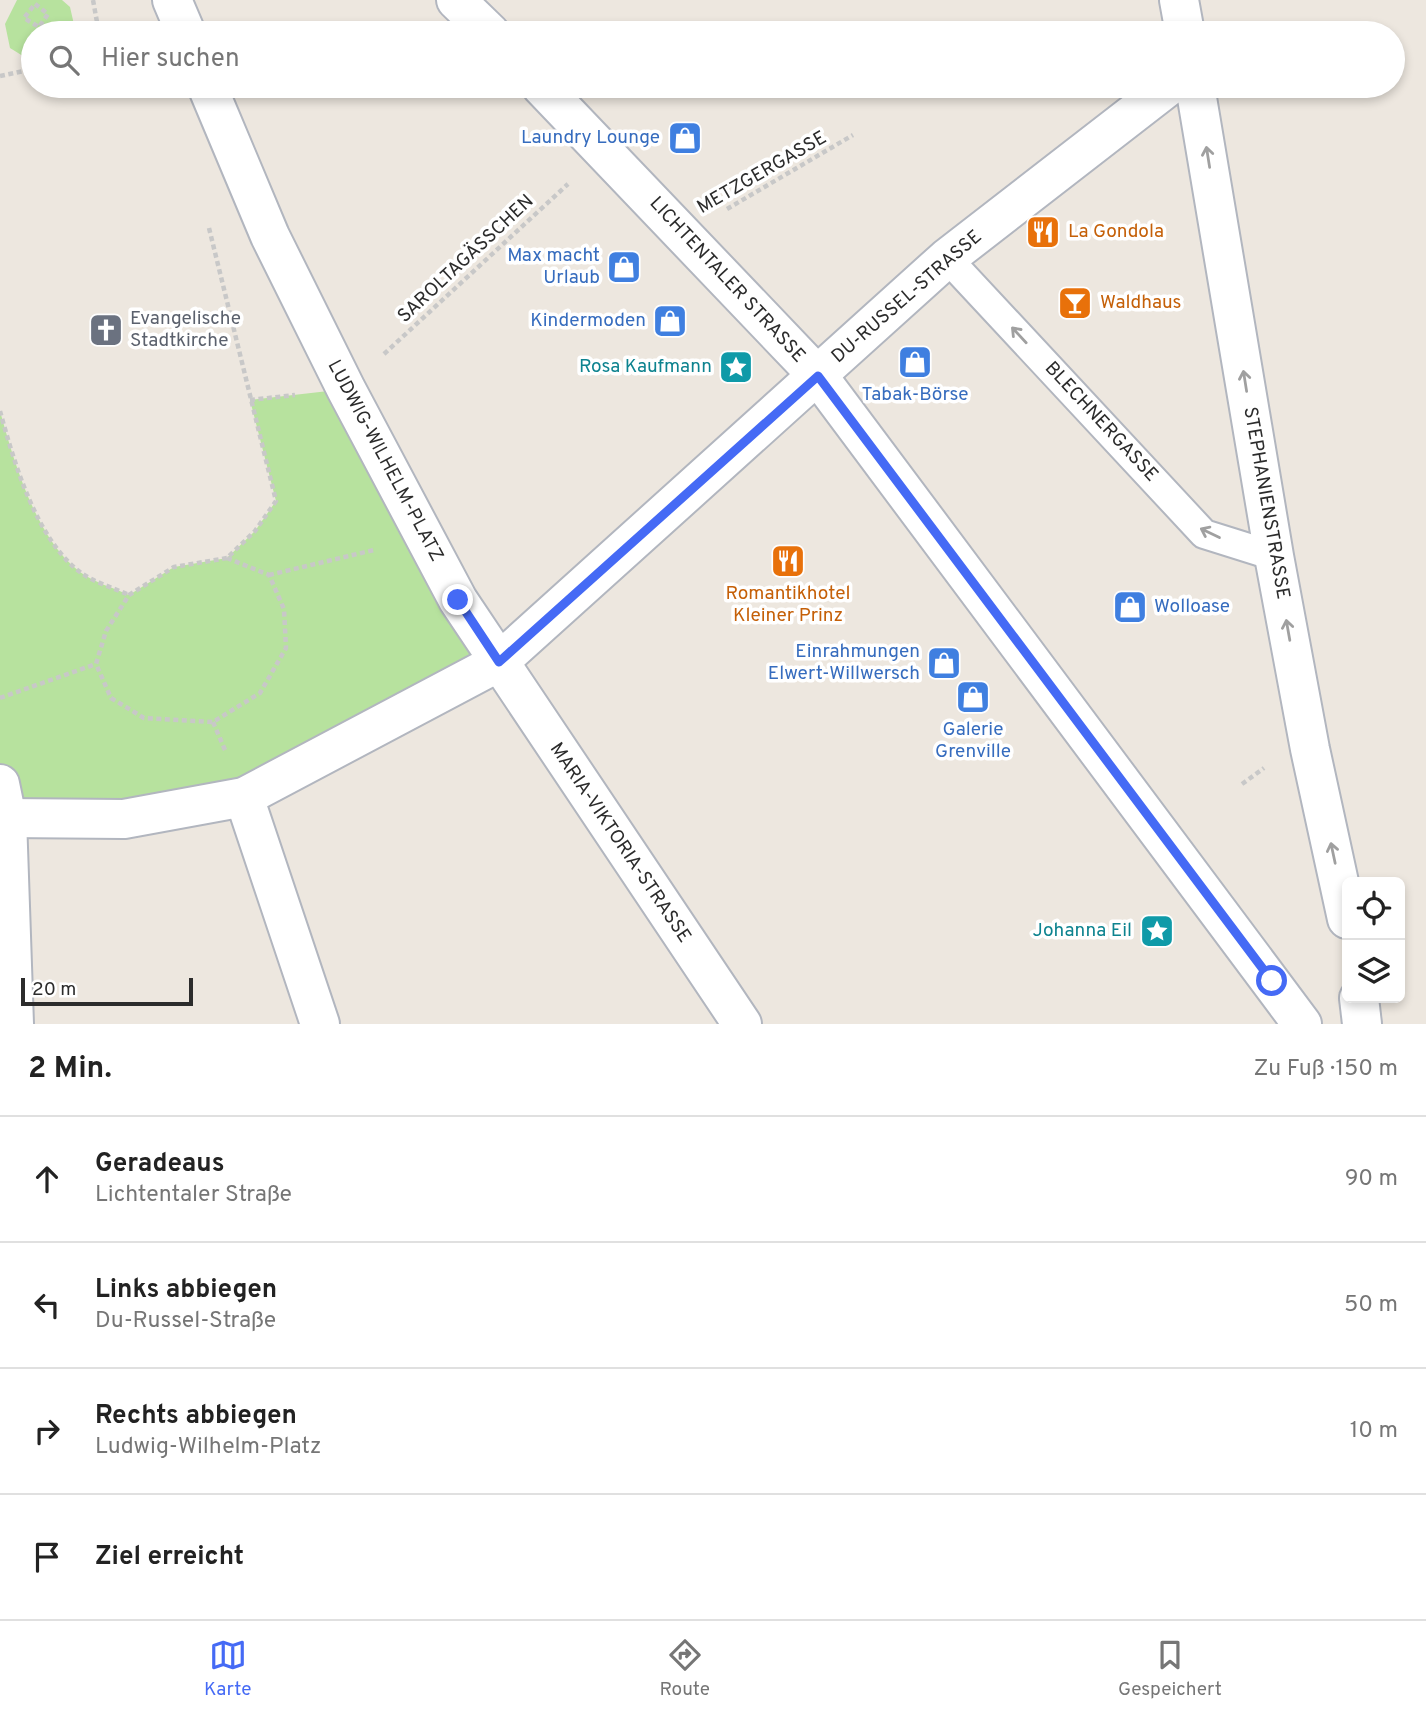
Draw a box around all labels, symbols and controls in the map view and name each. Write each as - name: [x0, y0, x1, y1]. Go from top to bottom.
- search box: [21, 21, 1405, 98]
- icon: search: [45, 41, 83, 79]
- text: Hier suchen: [101, 43, 240, 76]
- shop icon: Laundry Lounge: [666, 119, 704, 157]
- place label: Laundry Lounge: [521, 126, 660, 150]
- street label: METZGERGASSE: [693, 126, 831, 220]
- one-way arrow: [1200, 146, 1214, 169]
- street label: SAROLTAGÄSSCHEN: [392, 189, 539, 328]
- street label: LICHTENTALER STRASSE: [644, 192, 810, 368]
- restaurant icon: La Gondola: [1024, 213, 1062, 251]
- place label: La Gondola: [1068, 220, 1164, 244]
- street label: DU-RUSSEL-STRASSE: [827, 225, 987, 369]
- place label: Max macht Urlaub: [507, 244, 600, 290]
- shop icon: Max macht Urlaub: [605, 248, 643, 286]
- bar icon: Waldhaus: [1056, 284, 1094, 322]
- place label: Waldhaus: [1100, 291, 1182, 315]
- shop icon: Kindermoden: [651, 302, 689, 340]
- place label: Evangelische Stadtkirche: [130, 307, 241, 353]
- place label: Kindermoden: [530, 309, 646, 333]
- church icon: Evangelische Stadtkirche: [87, 311, 125, 349]
- one-way arrow: [1011, 326, 1027, 344]
- shop icon: Tabak-Börse: [896, 343, 934, 381]
- place icon: Rosa Kaufmann: [717, 348, 755, 386]
- place label: Rosa Kaufmann: [579, 355, 712, 379]
- street label: LUDWIG-WILHELM-PLATZ: [322, 356, 448, 566]
- street label: BLECHNERGASSE: [1039, 357, 1163, 487]
- one-way arrow: [1238, 370, 1251, 393]
- place label: Tabak-Börse: [861, 383, 969, 407]
- street label: STEPHANIENSTRASSE: [1237, 405, 1295, 601]
- one-way arrow: [1200, 526, 1221, 540]
- restaurant icon: Romantikhotel Kleiner Prinz: [769, 542, 807, 580]
- place label: Romantikhotel Kleiner Prinz: [726, 582, 850, 628]
- route end: [442, 584, 473, 615]
- shop icon: Wolloase: [1111, 588, 1149, 626]
- place label: Wolloase: [1154, 595, 1230, 619]
- one-way arrow: [1281, 619, 1294, 642]
- place label: Einrahmungen Elwert-Willwersch: [768, 640, 920, 686]
- shop icon: Einrahmungen Elwert-Willwersch: [925, 644, 963, 682]
- shop icon: Galerie Grenville: [954, 678, 992, 716]
- place label: Galerie Grenville: [935, 718, 1011, 764]
- street label: MARIA-VIKTORIA-STRASSE: [544, 738, 696, 948]
- one-way arrow: [1325, 842, 1339, 865]
- map controls: [1342, 877, 1405, 1003]
- button: locate: [1342, 877, 1405, 940]
- place icon: Johanna Eil: [1138, 912, 1176, 950]
- place label: Johanna Eil: [1033, 919, 1132, 943]
- button: layers: [1342, 940, 1405, 1003]
- route start: [1256, 965, 1287, 996]
- scale bar: [21, 975, 192, 1007]
- text: 20 m: [32, 978, 76, 1002]
- text: 2 Min.: [28, 1051, 112, 1088]
- text: Zu Fuß · 150 m: [1254, 1055, 1398, 1084]
- text: Geradeaus: [95, 1148, 224, 1181]
- icon: ahead: [28, 1160, 66, 1198]
- text: 90 m: [1345, 1165, 1398, 1194]
- text: Lichtentaler Straße: [95, 1181, 292, 1210]
- text: Links abbiegen: [95, 1274, 277, 1307]
- icon: left: [28, 1286, 66, 1324]
- text: 50 m: [1344, 1291, 1398, 1320]
- text: Du-Russel-Straße: [95, 1307, 276, 1336]
- text: Rechts abbiegen: [95, 1400, 297, 1433]
- icon: right: [28, 1412, 66, 1450]
- text: 10 m: [1350, 1417, 1398, 1446]
- text: Ludwig-Wilhelm-Platz: [95, 1433, 321, 1462]
- icon: arrive: [28, 1538, 66, 1576]
- text: Ziel erreicht: [95, 1541, 244, 1574]
- tab: Karte: [204, 1636, 251, 1702]
- tab: Route: [659, 1636, 710, 1702]
- tab: Gespeichert: [1118, 1636, 1222, 1702]

